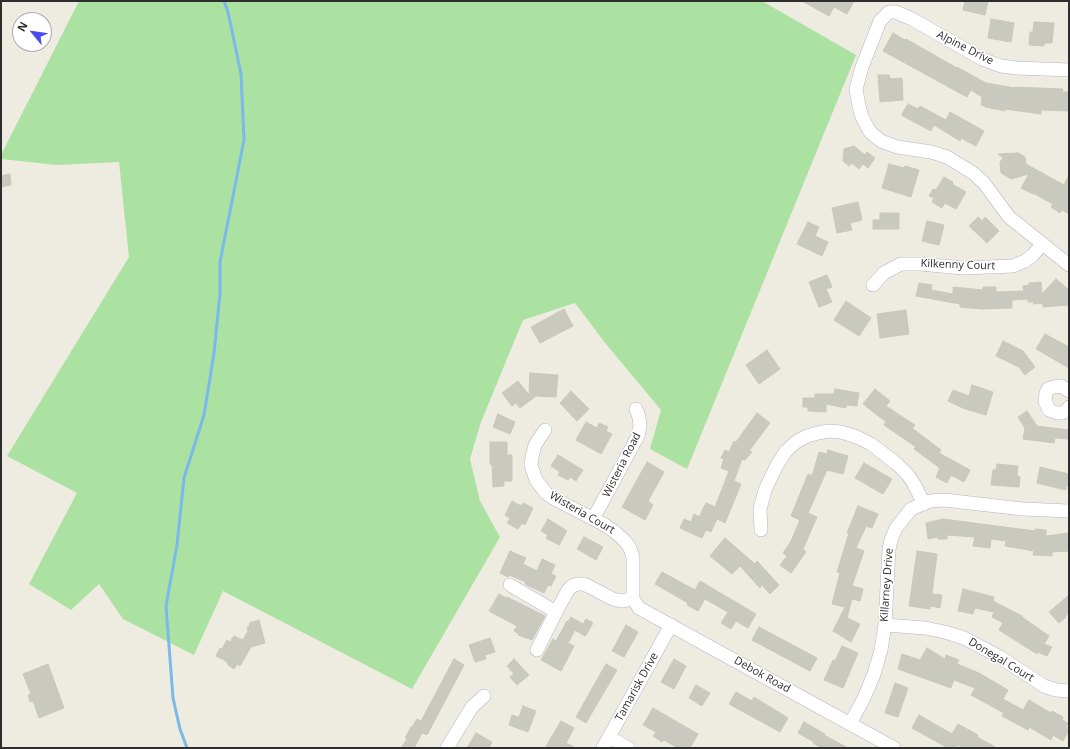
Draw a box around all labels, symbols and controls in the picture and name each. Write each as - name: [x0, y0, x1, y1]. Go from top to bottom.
- north arrow: [12, 12, 52, 52]
- text: N: [13, 19, 31, 34]
- street label: Alpine Drive: [934, 28, 996, 68]
- street label: Kilkenny Court: [920, 257, 996, 273]
- street label: Wisteria Road: [600, 430, 644, 500]
- street label: Wisteria Court: [547, 489, 617, 537]
- street label: Killarney Drive: [878, 548, 896, 622]
- street label: Donegal Court: [966, 635, 1036, 685]
- street label: Tamarisk Drive: [613, 650, 661, 724]
- street label: Debok Road: [732, 654, 792, 696]

